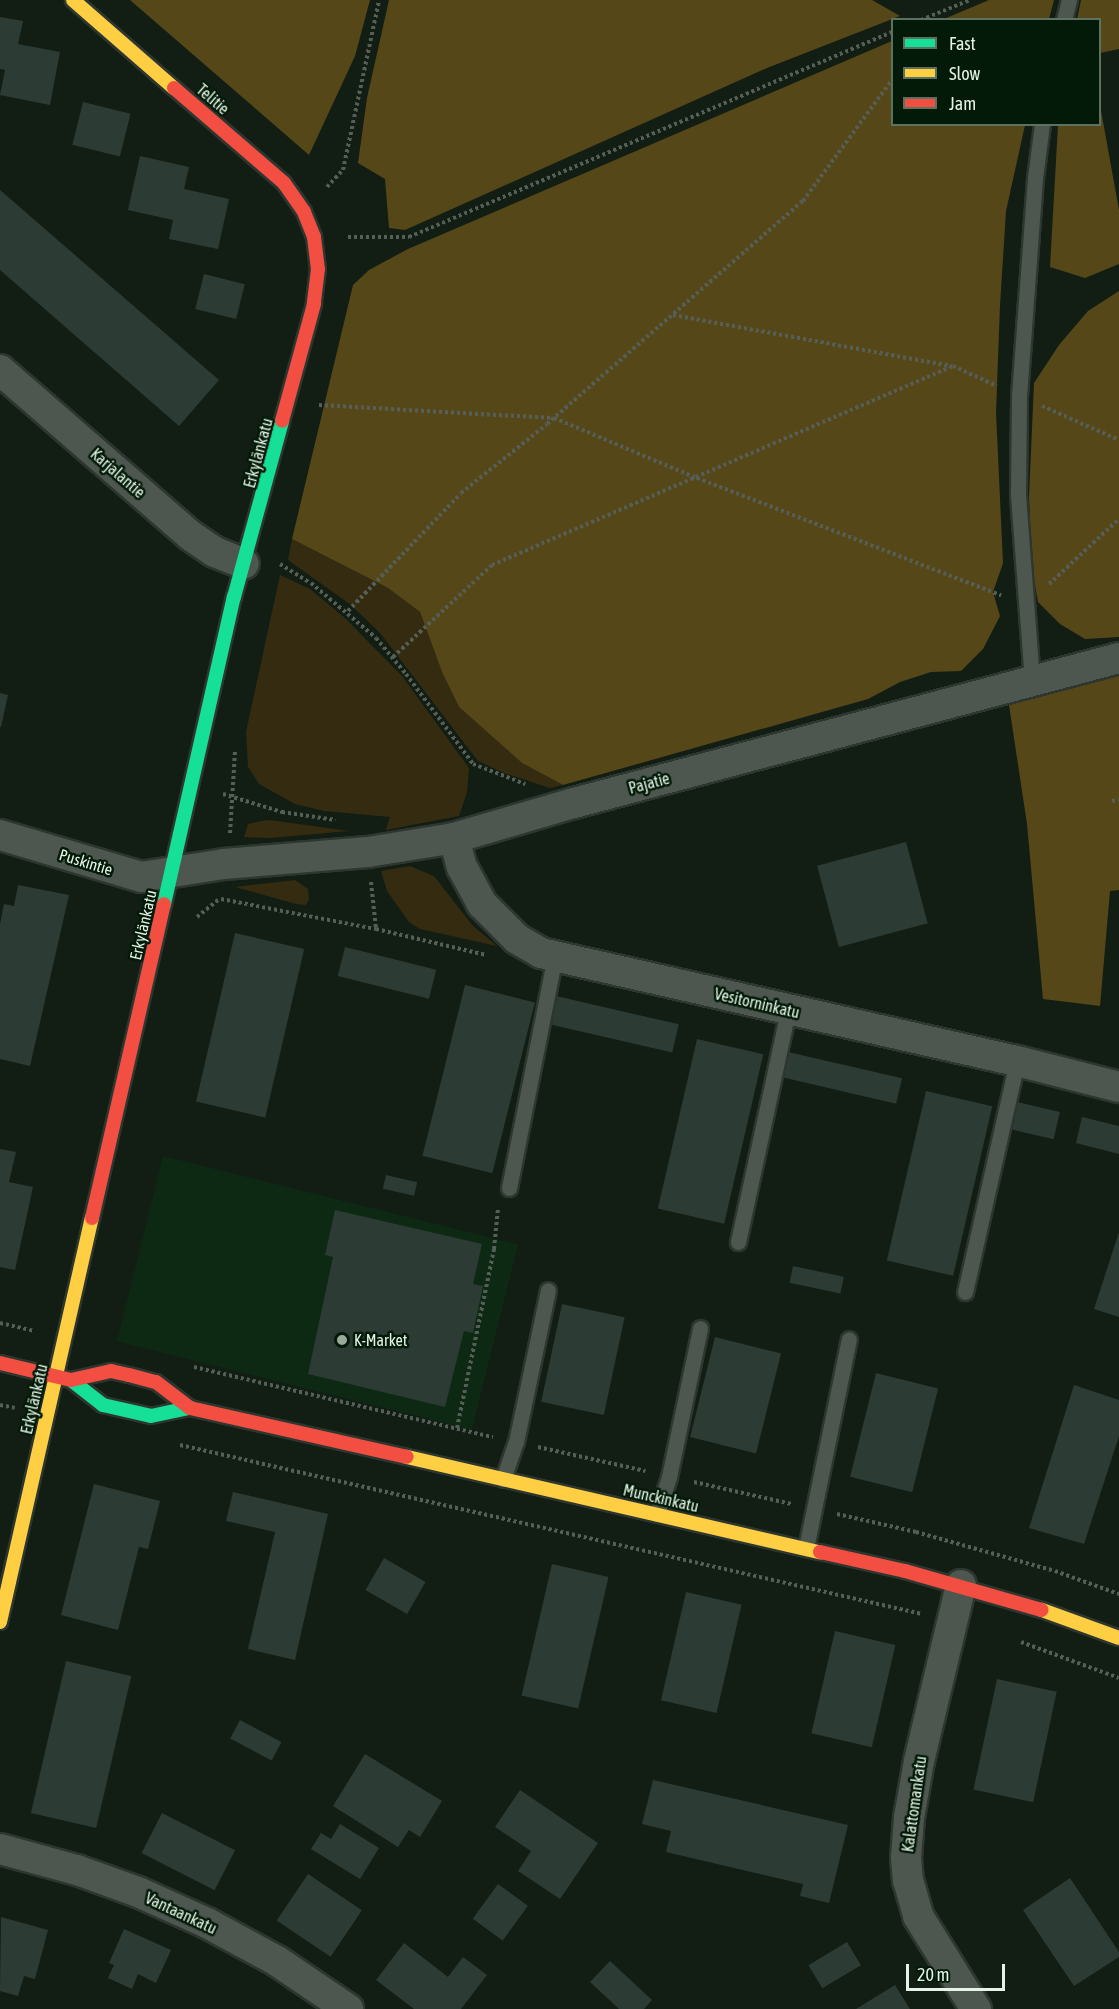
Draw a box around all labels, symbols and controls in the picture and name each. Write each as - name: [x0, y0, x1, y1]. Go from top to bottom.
- legend: [891, 18, 1101, 126]
- text: Fast: [949, 33, 976, 54]
- text: Slow: [949, 63, 980, 84]
- street label: Telitie: [193, 80, 233, 118]
- text: Jam: [949, 93, 976, 114]
- street label: Erkylänkatu: [239, 416, 277, 490]
- street label: Karjalantie: [87, 444, 149, 502]
- street label: Pajatie: [626, 768, 672, 798]
- street label: Puskintie: [57, 845, 115, 879]
- street label: Erkylänkatu: [126, 888, 160, 962]
- street label: Vesitorninkatu: [713, 984, 801, 1022]
- place label: K-Market: [354, 1330, 407, 1350]
- marker: K-Market: [335, 1333, 349, 1347]
- street label: Erkylänkatu: [17, 1362, 51, 1436]
- street label: Munckinkatu: [621, 1480, 701, 1516]
- street label: Kalattomankatu: [898, 1755, 930, 1853]
- street label: Vantaankatu: [142, 1888, 220, 1938]
- scale bar: [909, 1952, 1008, 1990]
- text: 20 m: [917, 1964, 949, 1985]

